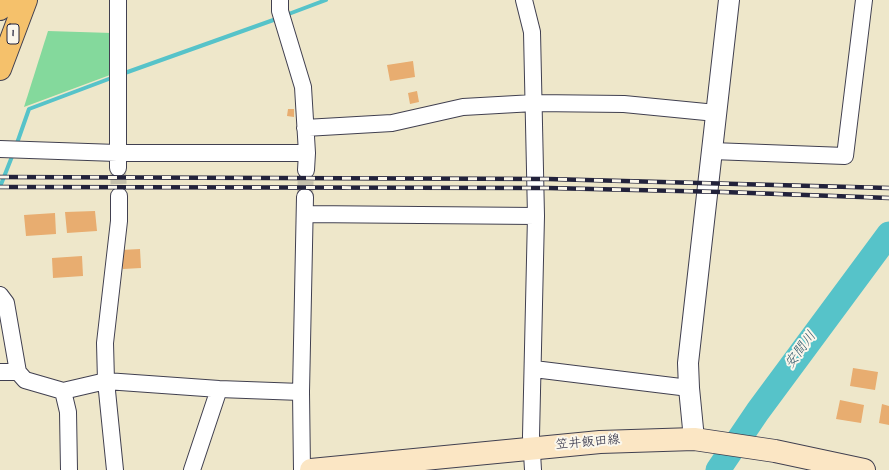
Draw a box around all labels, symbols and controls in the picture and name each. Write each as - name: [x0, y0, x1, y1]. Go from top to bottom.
- road number: 1: [7, 24, 19, 44]
- water label: 安間川: [783, 329, 821, 373]
- street label: 笠井飯田線: [555, 433, 621, 455]

